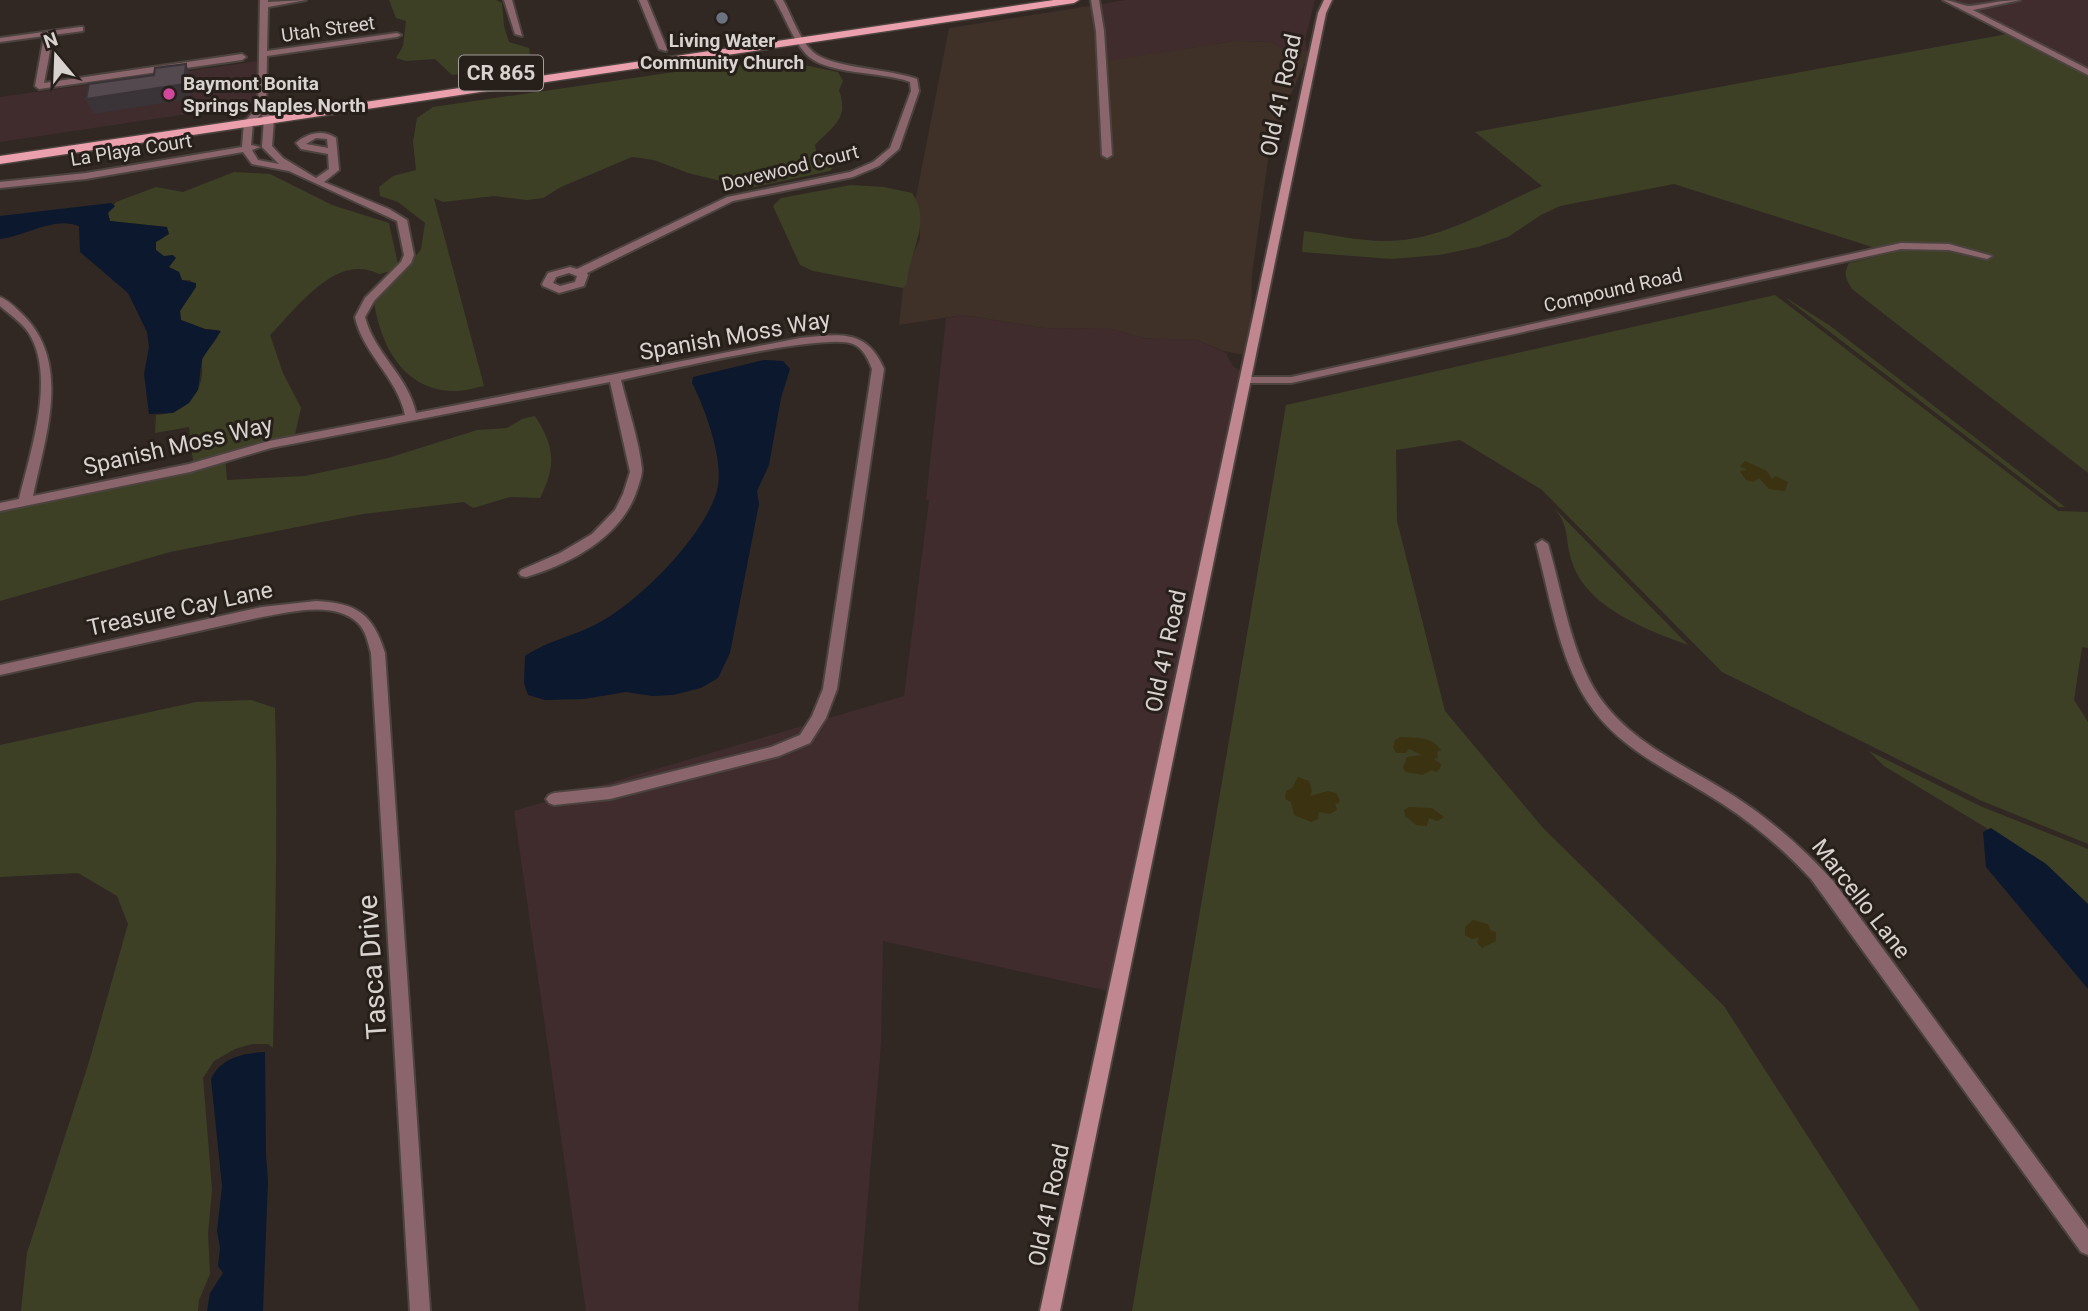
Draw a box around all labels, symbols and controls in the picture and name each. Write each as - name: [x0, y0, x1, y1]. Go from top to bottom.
- marker: Living Water Community Church: [714, 10, 730, 26]
- street label: Utah Street: [280, 11, 376, 47]
- north arrow: [21, 21, 91, 91]
- text: N: [41, 27, 61, 53]
- place label: Living Water Community Church: [640, 29, 804, 74]
- street label: Old 41 Road: [1255, 31, 1307, 159]
- road number: CR 865: [459, 56, 543, 90]
- place label: Baymont Bonita Springs Naples North: [183, 72, 366, 117]
- marker: Baymont Bonita Springs Naples North: [161, 86, 177, 102]
- street label: La Playa Court: [69, 129, 193, 171]
- street label: Dovewood Court: [719, 140, 861, 196]
- street label: Compound Road: [1542, 263, 1684, 317]
- street label: Spanish Moss Way: [637, 306, 833, 366]
- street label: Spanish Moss Way: [81, 411, 275, 481]
- street label: Treasure Cay Lane: [85, 576, 275, 642]
- street label: Old 41 Road: [1140, 587, 1192, 715]
- street label: Marcello Lane: [1806, 834, 1916, 964]
- street label: Tasca Drive: [350, 894, 394, 1040]
- street label: Old 41 Road: [1023, 1141, 1075, 1269]

